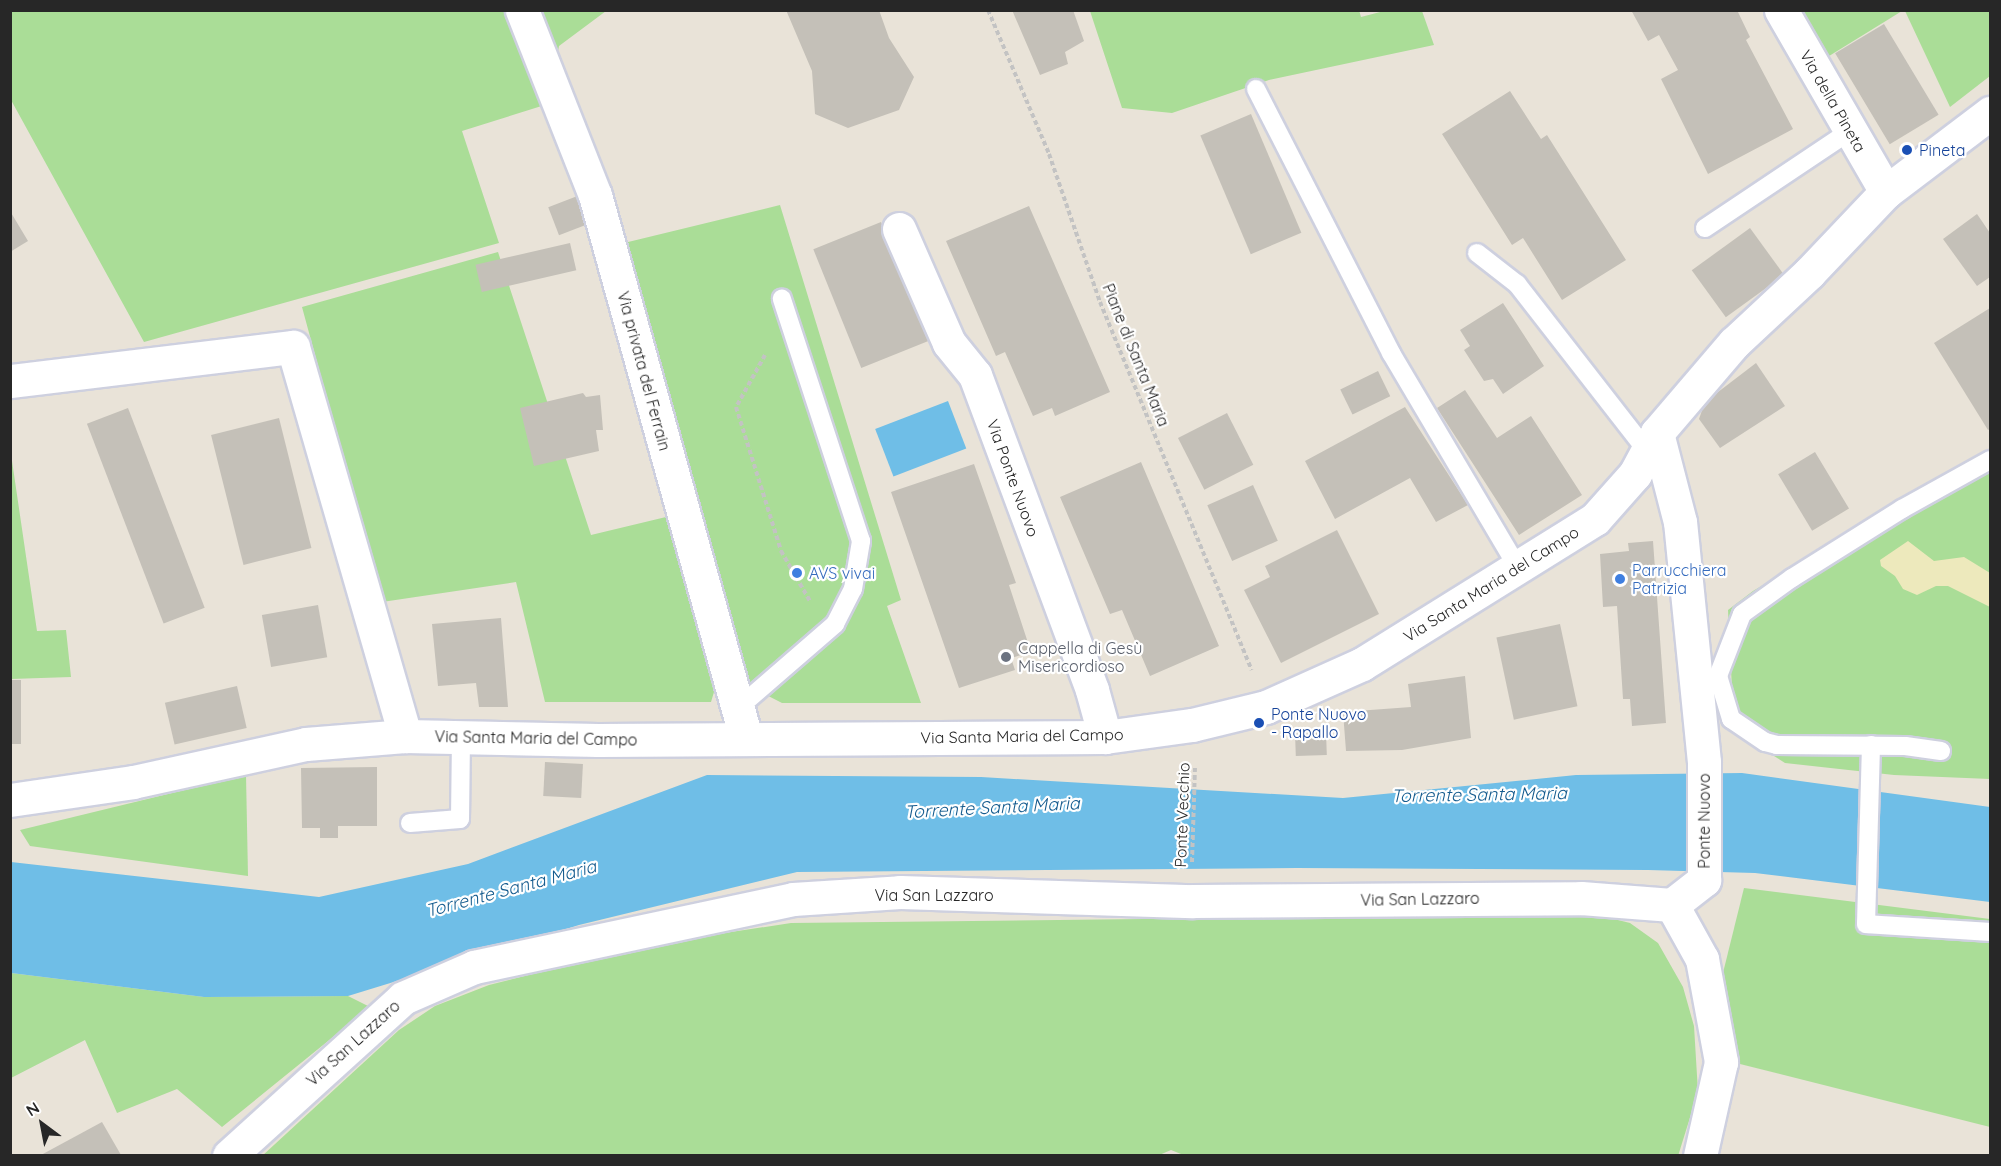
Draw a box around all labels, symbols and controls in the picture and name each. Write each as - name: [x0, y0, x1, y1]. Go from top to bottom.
- street label: Via della Pineta: [1796, 47, 1870, 155]
- place label: Pineta: [1919, 140, 1965, 160]
- marker: Pineta: [1900, 143, 1914, 157]
- street label: Piane di Santa Maria: [1099, 281, 1173, 429]
- street label: Via privata del Ferrain: [613, 289, 675, 453]
- street label: Via Ponte Nuovo: [983, 417, 1043, 539]
- street label: Via Santa Maria del Campo: [1400, 522, 1582, 646]
- place label: Parrucchiera Patrizia: [1632, 560, 1726, 598]
- place label: AVS vivai: [809, 563, 875, 583]
- marker: AVS vivai: [790, 566, 804, 580]
- marker: Parrucchiera Patrizia: [1613, 572, 1627, 586]
- place label: Cappella di Gesù Misericordioso: [1018, 638, 1142, 676]
- marker: Cappella di Gesù Misericordioso: [999, 650, 1013, 664]
- place label: Ponte Nuovo - Rapallo: [1271, 704, 1366, 742]
- marker: Ponte Nuovo - Rapallo: [1252, 716, 1266, 730]
- street label: Via Santa Maria del Campo: [920, 725, 1124, 747]
- street label: Via Santa Maria del Campo: [434, 727, 638, 749]
- street label: Ponte Vecchio: [1171, 762, 1193, 868]
- street label: Ponte Nuovo: [1694, 773, 1714, 869]
- water label: Torrente Santa Maria: [1391, 783, 1567, 807]
- water label: Torrente Santa Maria: [904, 793, 1080, 823]
- water label: Torrente Santa Maria: [423, 856, 599, 922]
- street label: Via San Lazzaro: [874, 885, 994, 905]
- street label: Via San Lazzaro: [1360, 888, 1480, 910]
- street label: Via San Lazzaro: [302, 996, 404, 1090]
- north arrow: [12, 1094, 72, 1154]
- text: N: [22, 1097, 43, 1120]

